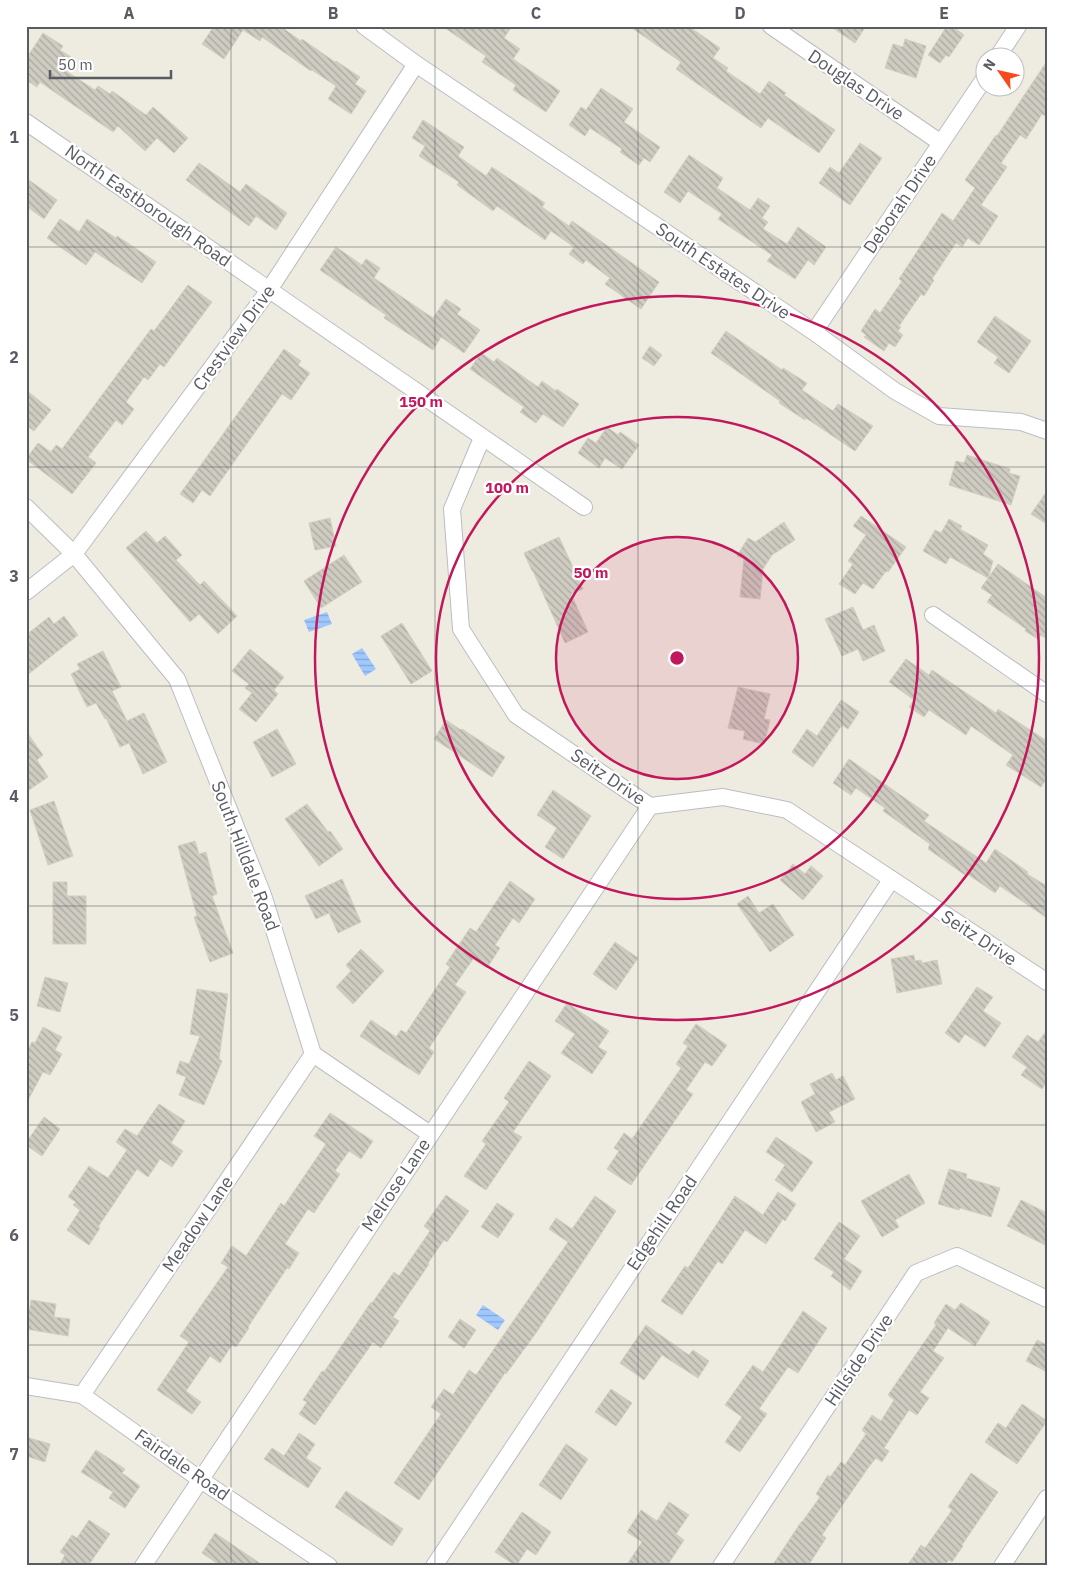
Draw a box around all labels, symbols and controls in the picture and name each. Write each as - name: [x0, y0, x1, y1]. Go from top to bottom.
- text: A: [124, 3, 135, 23]
- text: B: [328, 3, 339, 23]
- text: C: [531, 3, 541, 23]
- text: D: [734, 3, 746, 23]
- text: E: [939, 3, 949, 23]
- street label: Douglas Drive: [804, 44, 909, 125]
- scale bar: [50, 48, 171, 80]
- north arrow: [976, 48, 1026, 98]
- text: 50 m: [58, 55, 93, 74]
- text: N: [979, 55, 1000, 74]
- text: 1: [9, 127, 19, 147]
- street label: North Eastborough Road: [61, 139, 236, 272]
- street label: Deborah Drive: [858, 150, 941, 258]
- street label: South Estates Drive: [652, 217, 795, 324]
- street label: Crestview Drive: [187, 280, 280, 395]
- text: 2: [9, 347, 19, 367]
- text: 150 m: [399, 392, 443, 411]
- text: 100 m: [485, 478, 529, 497]
- text: 50 m: [574, 563, 608, 582]
- text: 3: [9, 566, 19, 586]
- centre of rings: [668, 649, 686, 667]
- street label: Seitz Drive: [566, 743, 650, 810]
- street label: South Hilldale Road: [206, 778, 285, 934]
- text: 4: [9, 786, 19, 806]
- street label: Seitz Drive: [937, 905, 1021, 971]
- text: 5: [9, 1005, 19, 1025]
- street label: Melrose Lane: [356, 1134, 435, 1236]
- street label: Meadow Lane: [157, 1171, 238, 1276]
- street label: Edgehill Road: [621, 1171, 702, 1275]
- text: 6: [9, 1225, 19, 1245]
- street label: Hillside Drive: [819, 1309, 898, 1410]
- street label: Fairdale Road: [130, 1424, 234, 1506]
- text: 7: [9, 1444, 19, 1464]

